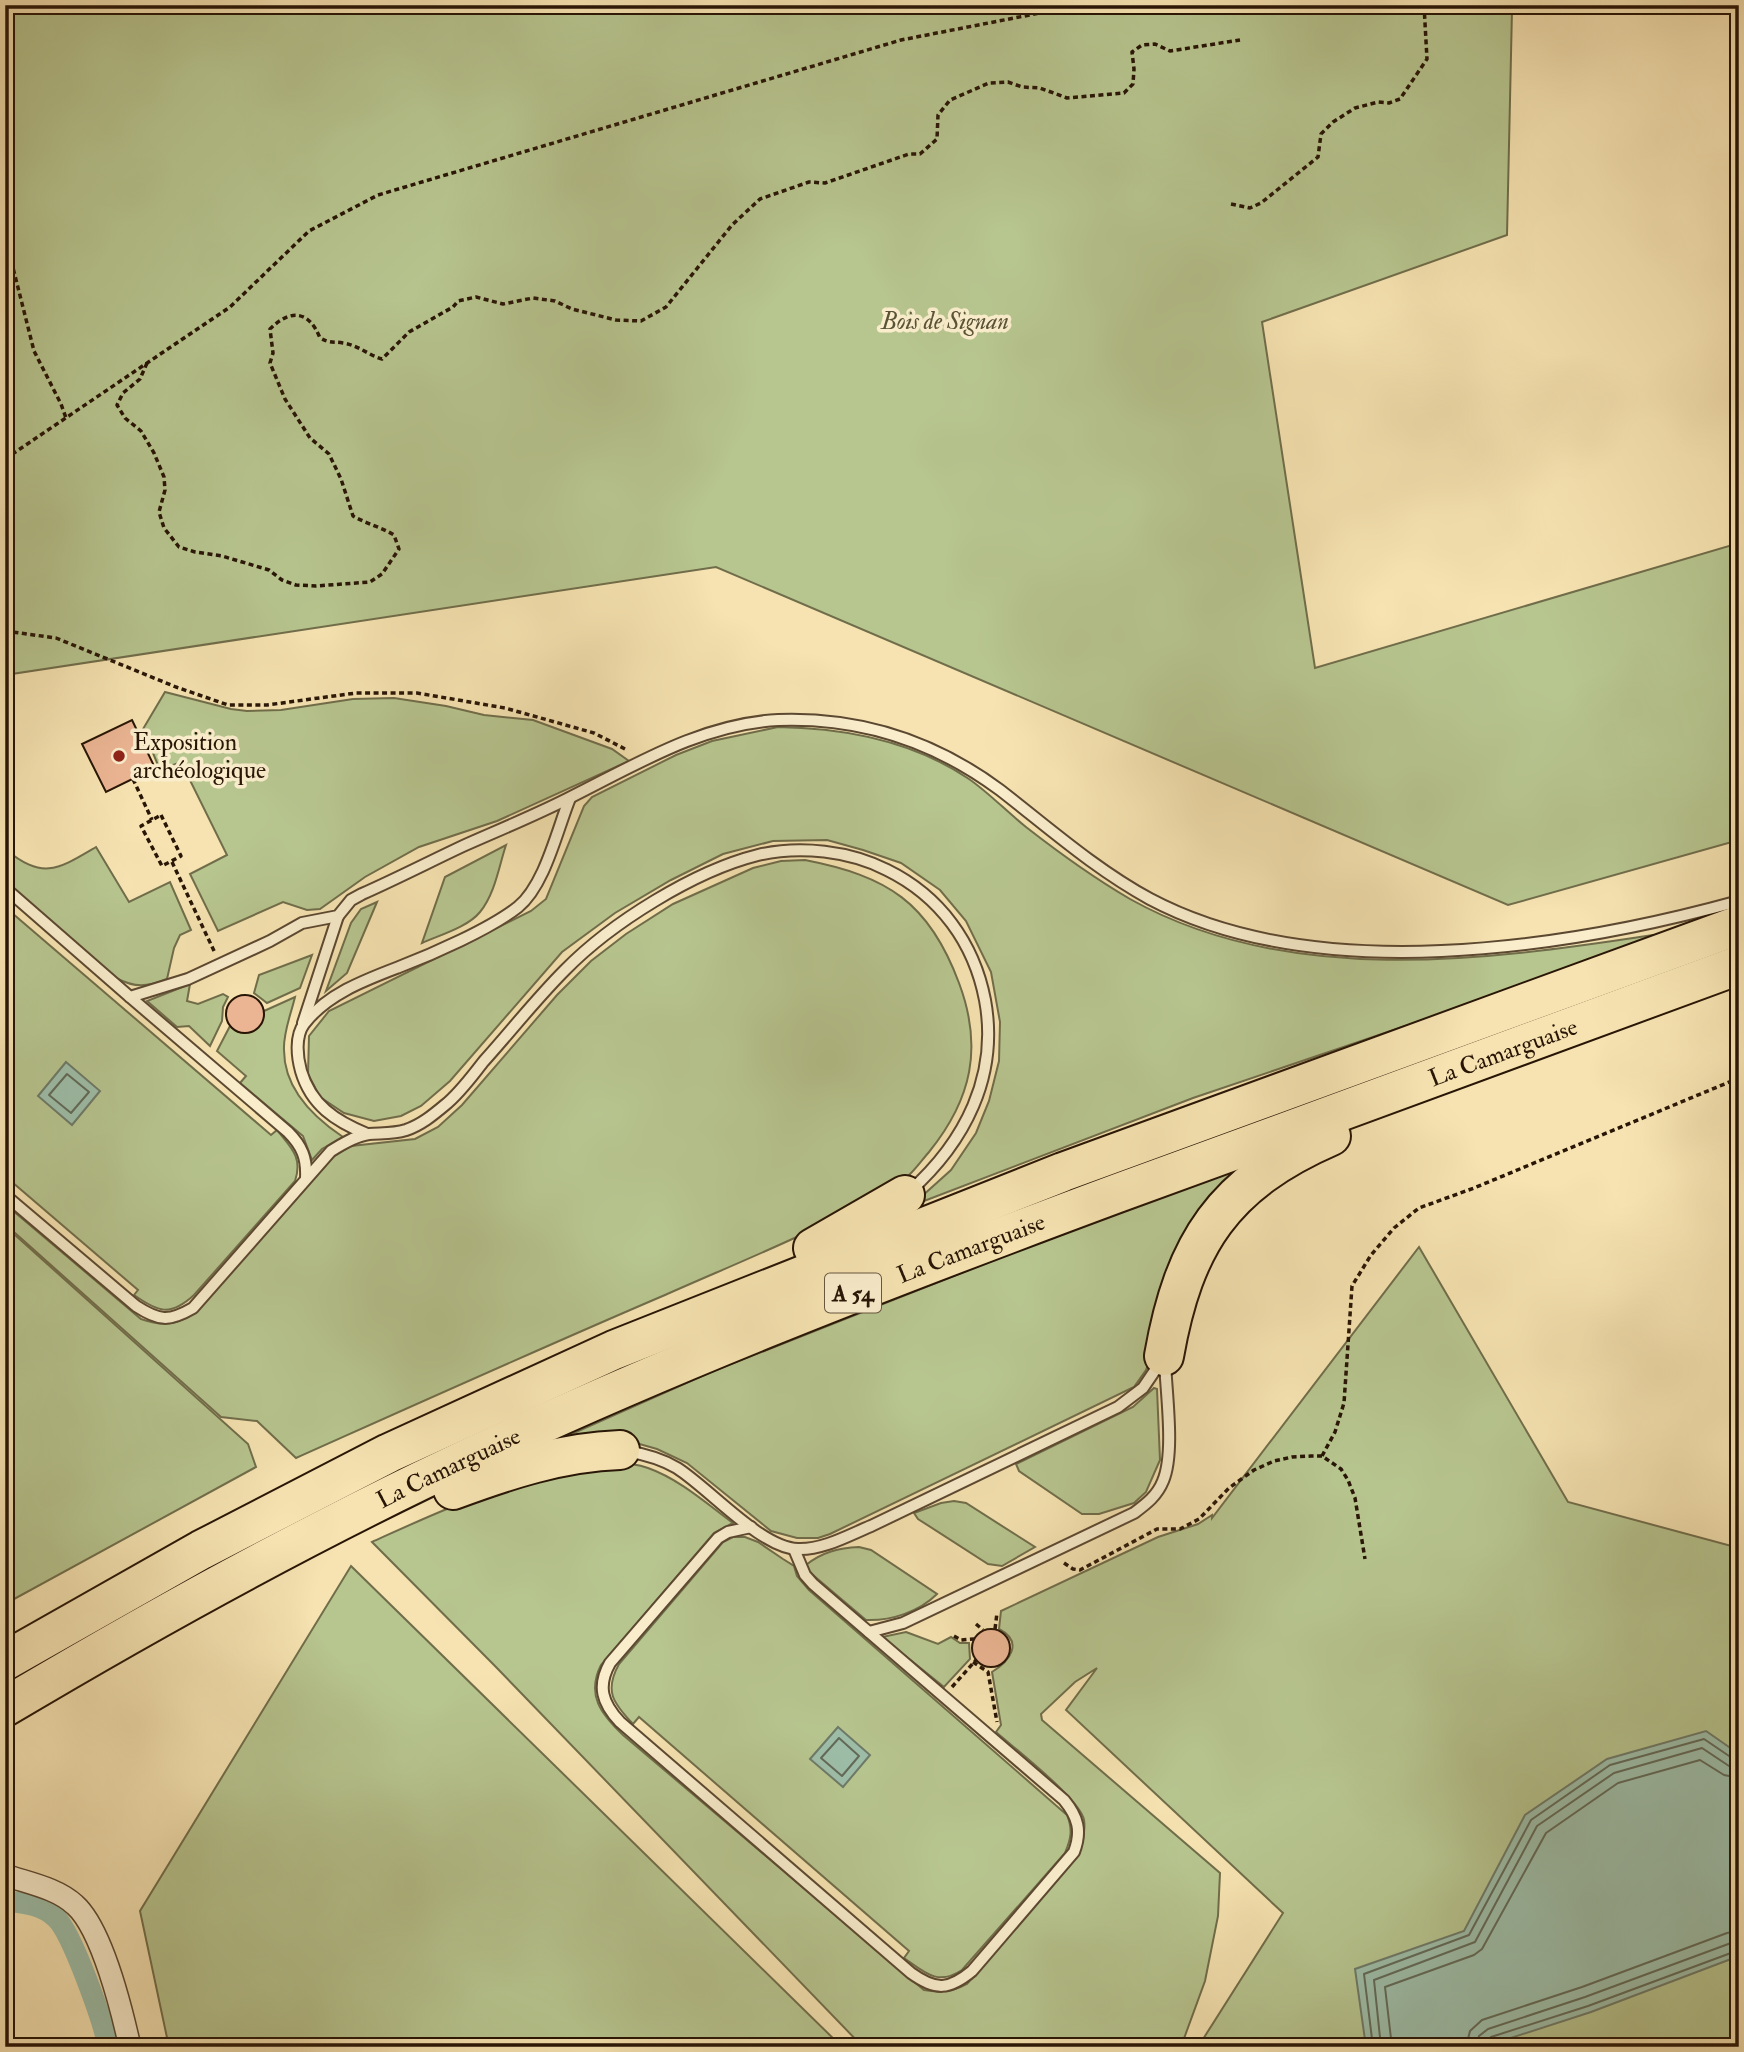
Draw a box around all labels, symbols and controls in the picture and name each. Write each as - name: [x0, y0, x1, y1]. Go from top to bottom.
- park label: Bois de Signan: [880, 306, 1009, 337]
- place label: Exposition archéologique: [133, 727, 266, 786]
- marker: Exposition archéologique: [111, 748, 127, 764]
- street label: La Camarguaise: [1424, 1011, 1582, 1094]
- street label: La Camarguaise: [893, 1206, 1049, 1291]
- road number: A 54: [825, 1274, 881, 1312]
- street label: La Camarguaise: [371, 1420, 525, 1515]

